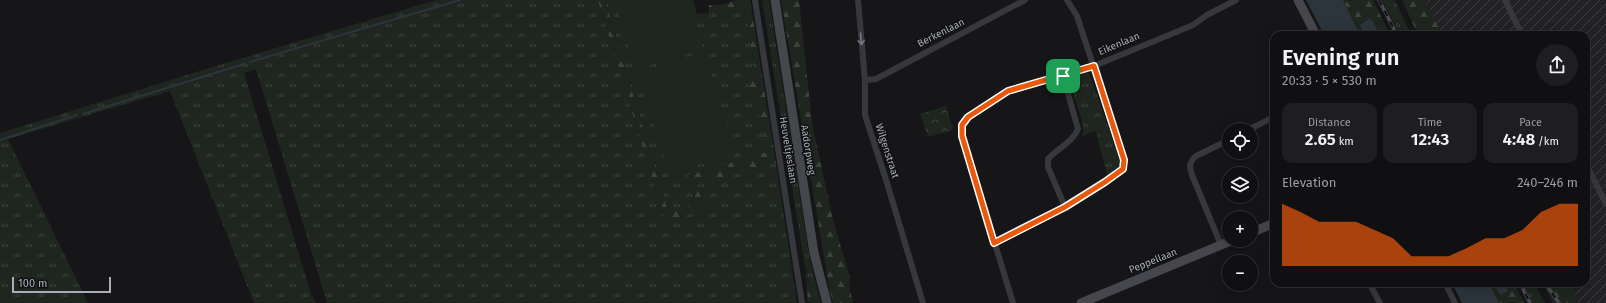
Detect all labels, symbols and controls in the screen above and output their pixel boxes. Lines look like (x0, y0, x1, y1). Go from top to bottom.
street label: Berkenlaan (915, 16, 967, 50)
street label: Eikenlaan (1096, 30, 1142, 58)
one-way arrow (857, 32, 865, 45)
text: Evening run (1282, 44, 1399, 71)
button: share (1536, 44, 1578, 86)
pin (1046, 59, 1080, 93)
icon: arrive (1052, 65, 1074, 87)
text: 20:33 · 5 × 530 m (1282, 73, 1377, 88)
street label: Heuveltjeslaan (777, 116, 799, 184)
text: Distance (1308, 116, 1351, 129)
text: Time (1418, 116, 1442, 129)
text: Pace (1519, 116, 1542, 129)
street label: Wilgenstraat (873, 122, 902, 180)
map controls (1222, 123, 1258, 291)
button: locate (1222, 123, 1258, 159)
street label: Aadorpweg (798, 124, 818, 177)
text: 2.65 (1305, 129, 1336, 150)
text: 12:43 (1411, 129, 1449, 150)
text: 4:48 (1502, 129, 1535, 150)
text: km (1336, 135, 1354, 148)
text: /km (1535, 135, 1559, 148)
button: layers (1222, 167, 1258, 203)
text: Elevation (1282, 175, 1336, 190)
text: 240–246 m (1517, 175, 1578, 190)
button: + (1222, 211, 1258, 247)
street label: Peppellaan (1127, 246, 1179, 276)
button: − (1222, 255, 1258, 291)
scale bar (12, 275, 111, 294)
text: 100 m (18, 277, 47, 290)

